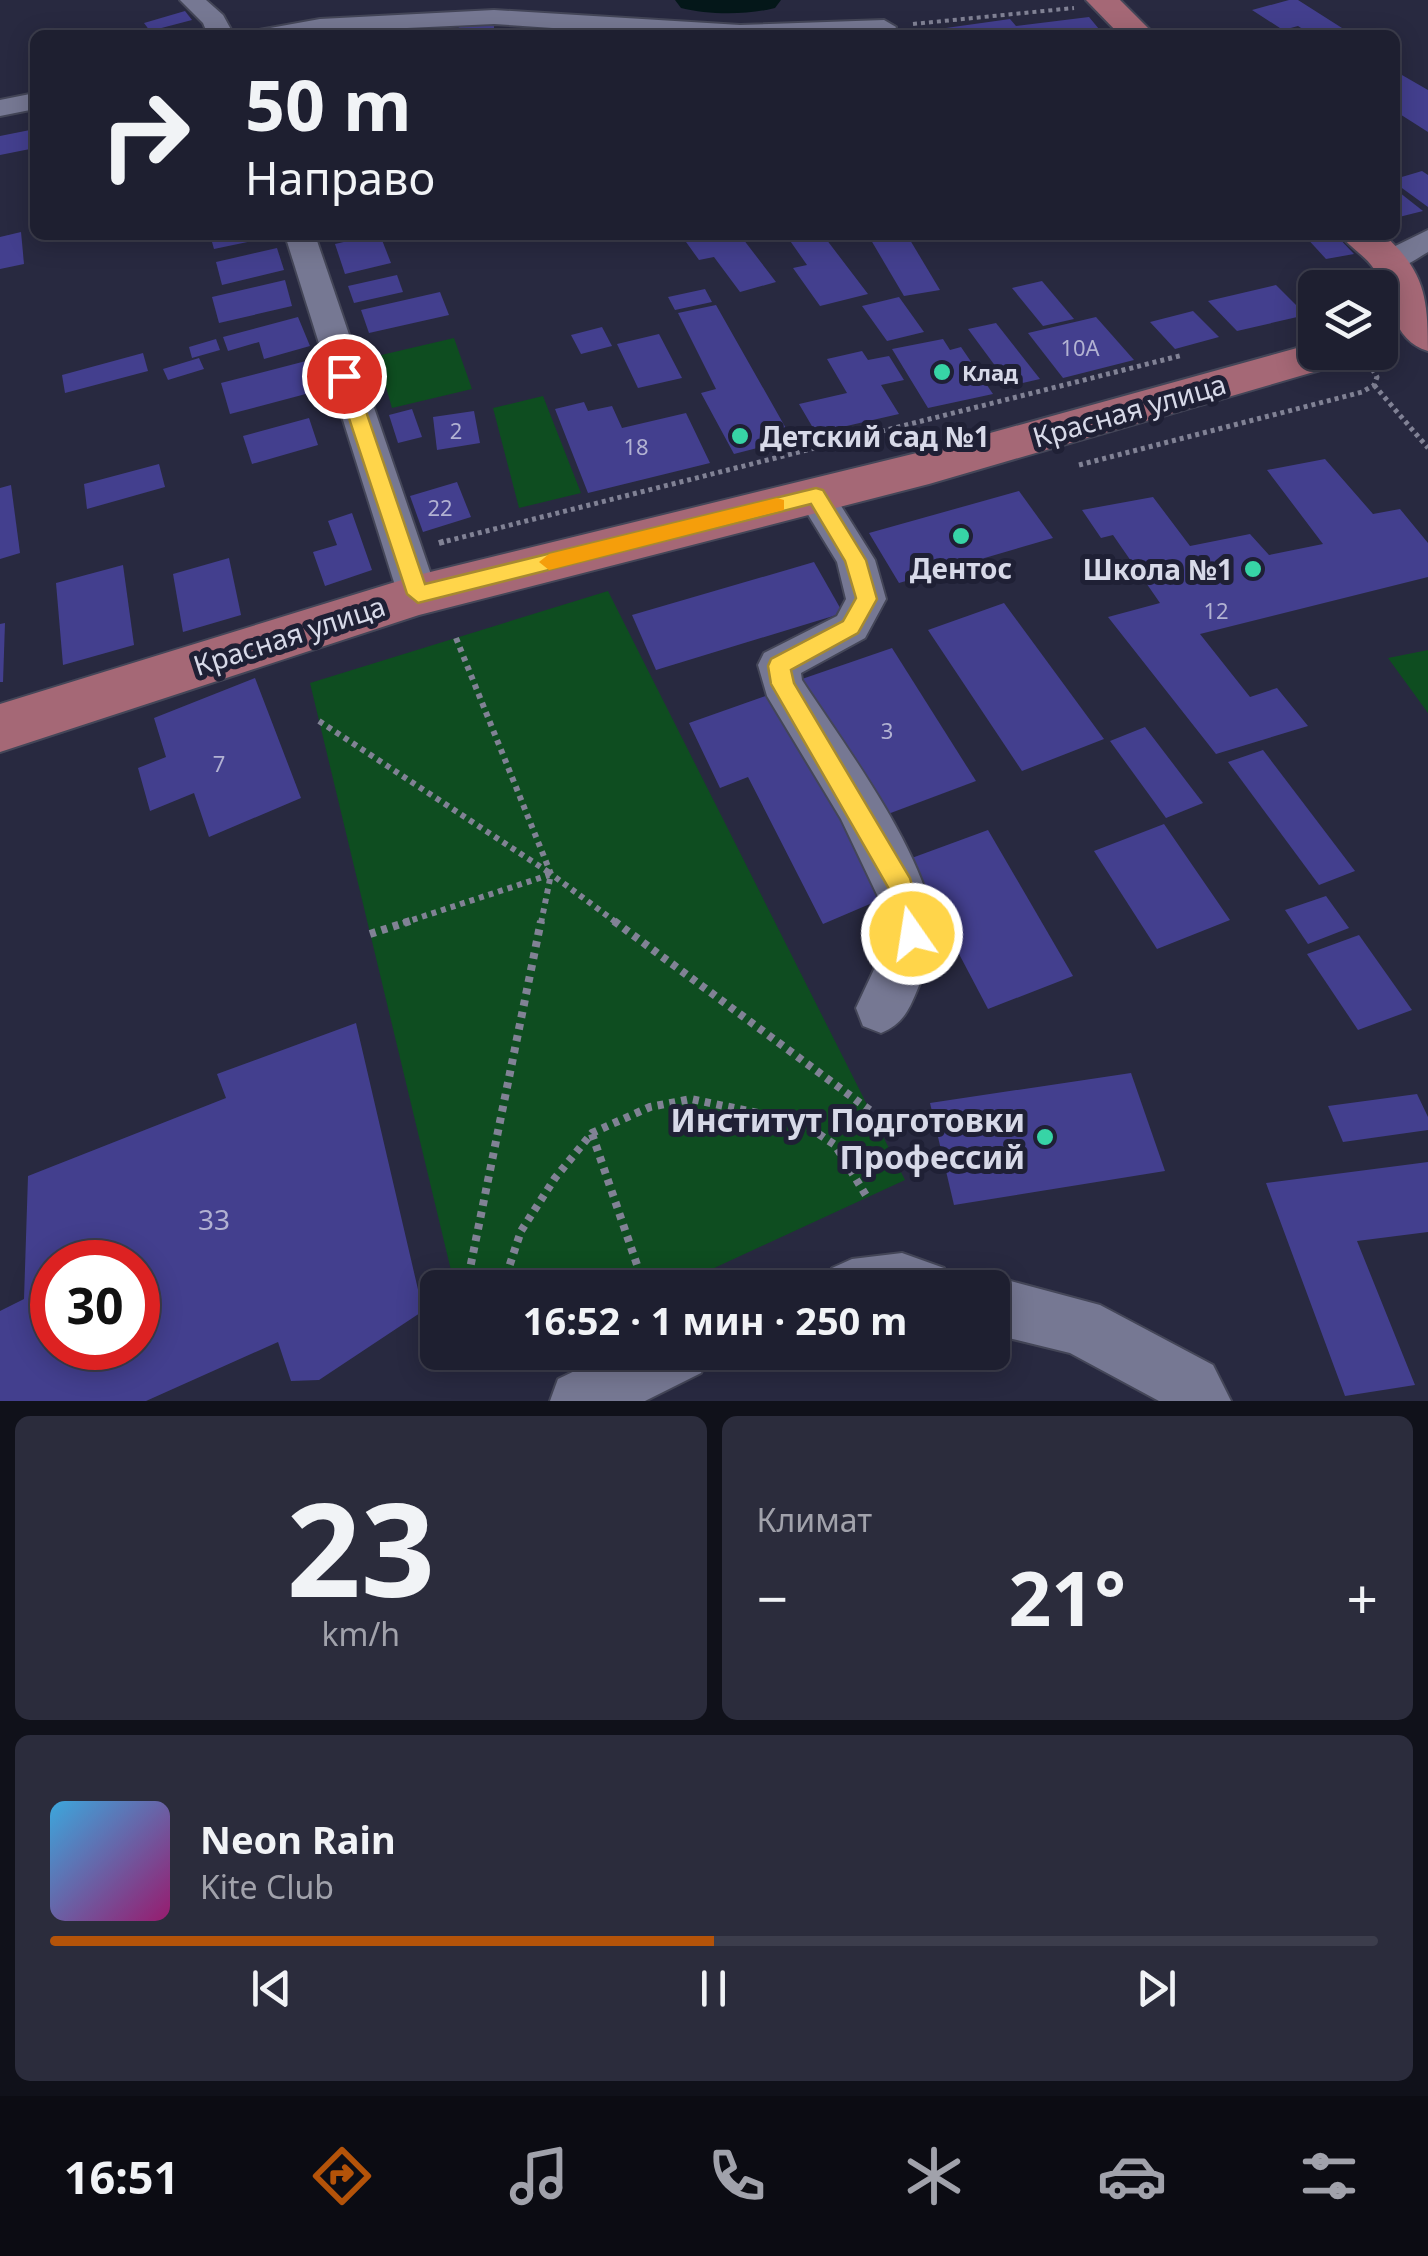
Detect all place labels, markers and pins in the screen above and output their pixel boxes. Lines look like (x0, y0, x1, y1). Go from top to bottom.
pin (302, 334, 387, 419)
place label: Клад (962, 357, 1018, 387)
marker: Клад (931, 361, 953, 383)
place label: Детский сад №1 (760, 417, 990, 455)
marker: Детский сад №1 (729, 425, 751, 447)
marker: Дентос (950, 525, 972, 547)
place label: Дентос (910, 549, 1012, 587)
place label: Школа №1 (1083, 550, 1233, 588)
marker: Школа №1 (1242, 558, 1264, 580)
place label: Институт Подготовки Профессий (670, 1098, 1025, 1178)
marker: Институт Подготовки Профессий (1034, 1126, 1056, 1148)

